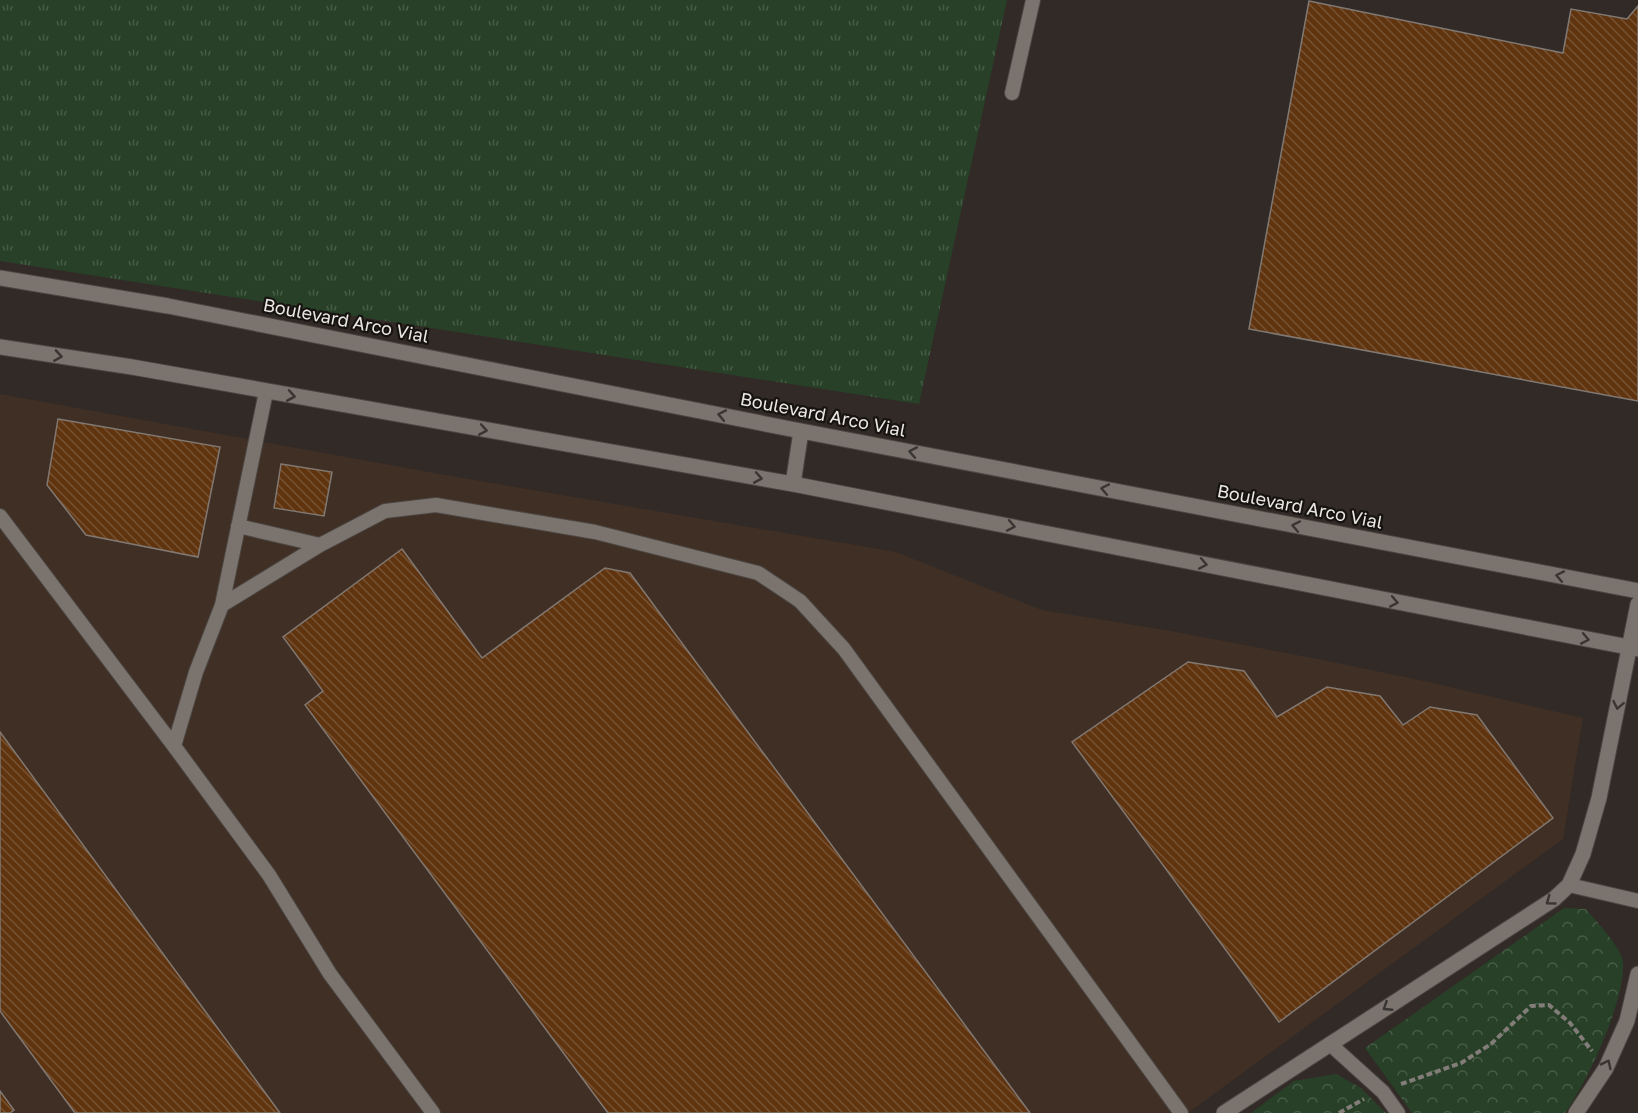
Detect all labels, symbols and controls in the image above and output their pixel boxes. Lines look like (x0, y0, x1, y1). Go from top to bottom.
street label: Boulevard Arco Vial (261, 293, 431, 347)
one-way arrow (53, 350, 62, 362)
street label: Boulevard Arco Vial (738, 387, 908, 441)
one-way arrow (287, 390, 296, 402)
one-way arrow (717, 409, 727, 422)
one-way arrow (478, 423, 488, 436)
one-way arrow (908, 446, 918, 459)
one-way arrow (753, 471, 763, 484)
street label: Boulevard Arco Vial (1215, 479, 1385, 533)
one-way arrow (1100, 483, 1110, 496)
one-way arrow (1006, 519, 1016, 532)
one-way arrow (1291, 520, 1301, 533)
one-way arrow (1197, 557, 1207, 570)
one-way arrow (1555, 570, 1565, 583)
one-way arrow (1389, 595, 1399, 608)
one-way arrow (1580, 632, 1590, 645)
one-way arrow (1612, 700, 1625, 710)
one-way arrow (1546, 894, 1557, 905)
one-way arrow (1383, 1000, 1394, 1011)
one-way arrow (1600, 1060, 1611, 1070)

